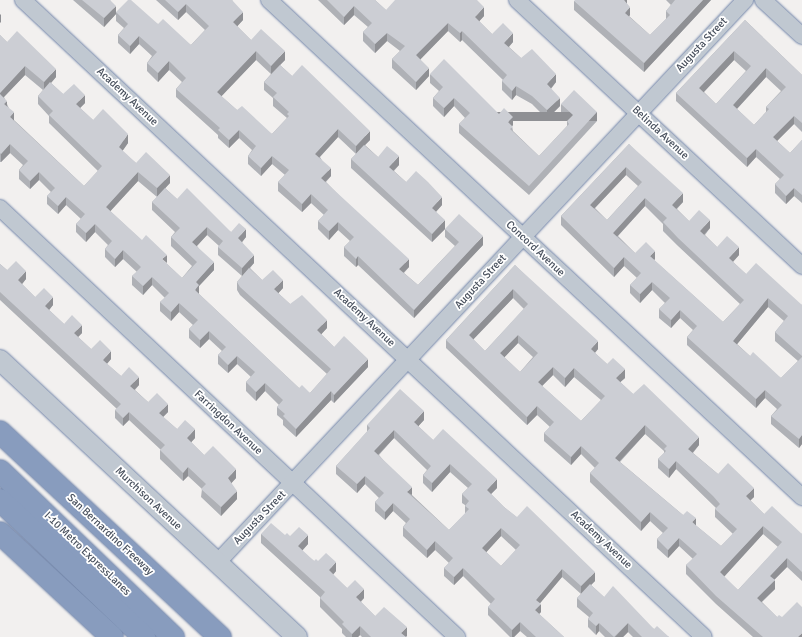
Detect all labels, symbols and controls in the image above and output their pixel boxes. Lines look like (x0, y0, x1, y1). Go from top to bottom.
street label: Augusta Street (673, 15, 731, 75)
street label: Academy Avenue (94, 65, 160, 129)
street label: Belinda Avenue (629, 103, 691, 163)
street label: Concord Avenue (503, 218, 567, 280)
street label: Augusta Street (452, 252, 510, 312)
street label: Academy Avenue (331, 286, 397, 350)
street label: Farringdon Avenue (191, 388, 265, 458)
street label: Murchison Avenue (112, 465, 184, 533)
street label: Augusta Street (231, 488, 289, 548)
street label: San Bernardino Freeway (64, 492, 156, 578)
street label: Academy Avenue (568, 508, 634, 572)
street label: I-10 Metro ExpressLanes (41, 509, 133, 599)

